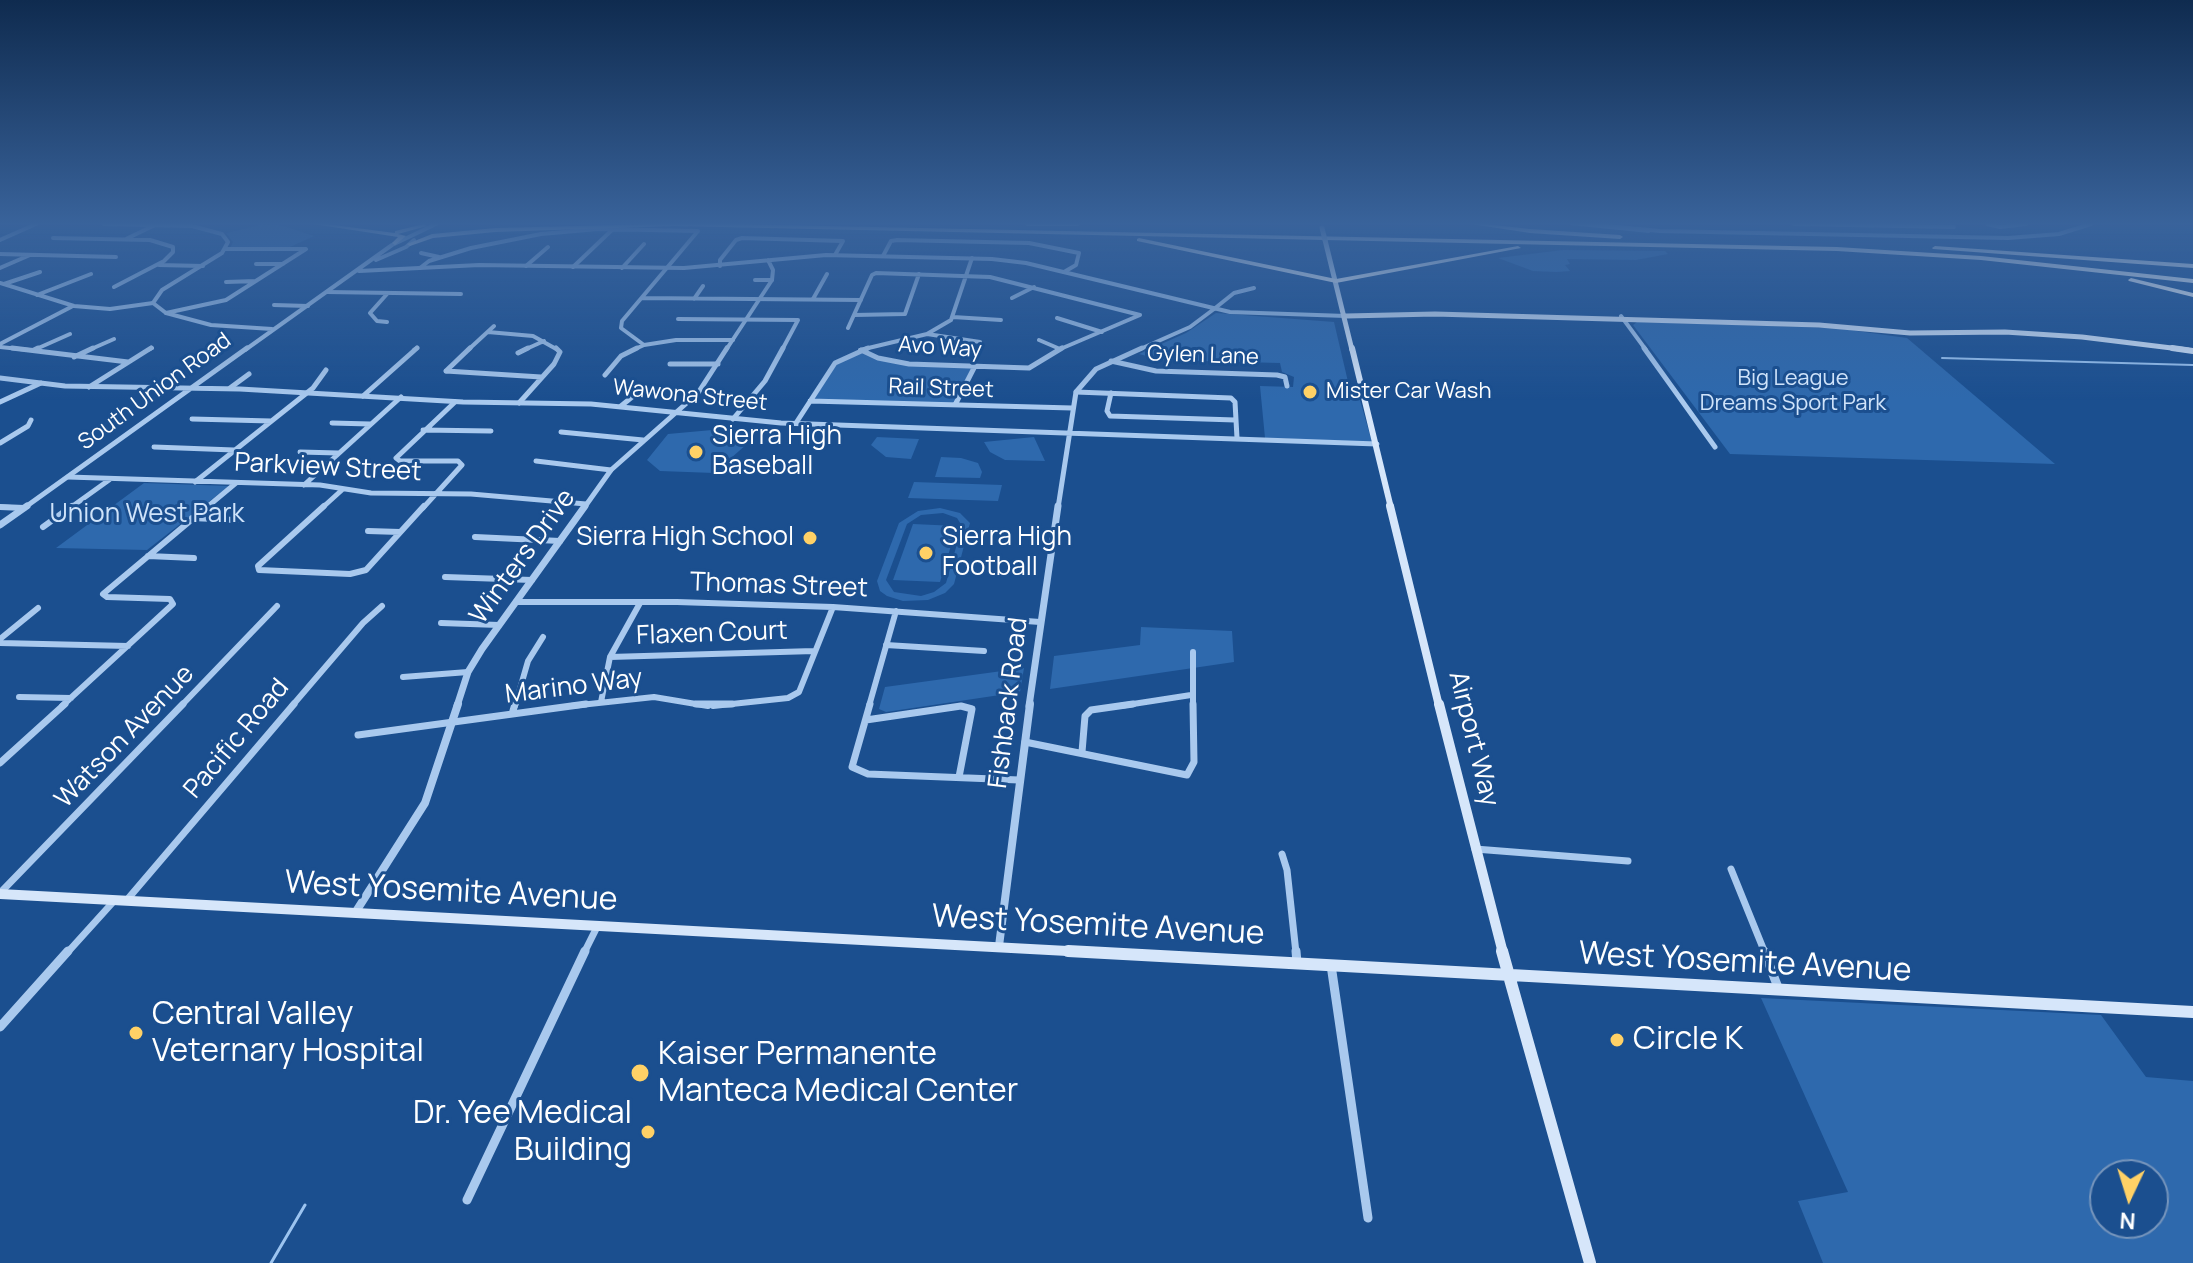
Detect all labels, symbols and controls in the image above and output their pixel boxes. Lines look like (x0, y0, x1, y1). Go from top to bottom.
street label: South Union Road (74, 328, 236, 456)
street label: Avo Way (897, 332, 983, 364)
street label: Gylen Lane (1147, 341, 1259, 371)
park label: Big League Dreams Sport Park (1700, 366, 1886, 418)
street label: Rail Street (888, 374, 994, 404)
street label: Wawona Street (611, 375, 769, 417)
place label: Mister Car Wash (1326, 379, 1491, 405)
marker: Mister Car Wash (1301, 383, 1319, 401)
place label: Sierra High Baseball (712, 421, 842, 482)
marker: Sierra High Baseball (687, 443, 705, 461)
street label: Parkview Street (234, 448, 422, 488)
street label: Winters Drive (464, 484, 582, 630)
park label: Union West Park (50, 499, 244, 531)
place label: Sierra High School (576, 522, 794, 554)
place label: Sierra High Football (942, 522, 1072, 584)
marker: Sierra High School (801, 529, 819, 547)
marker: Sierra High Football (917, 544, 935, 562)
street label: Thomas Street (689, 567, 869, 605)
street label: Flaxen Court (636, 616, 788, 652)
street label: Fishback Road (983, 616, 1035, 790)
street label: Watson Avenue (49, 659, 201, 815)
street label: Marino Way (504, 663, 644, 711)
street label: Airport Way (1441, 668, 1505, 810)
street label: Pacific Road (178, 673, 296, 805)
street label: West Yosemite Avenue (284, 864, 618, 920)
street label: West Yosemite Avenue (931, 898, 1265, 954)
street label: West Yosemite Avenue (1578, 935, 1912, 991)
place label: Central Valley Veternary Hospital (152, 996, 424, 1071)
place label: Circle K (1633, 1021, 1743, 1059)
marker: Central Valley Veternary Hospital (127, 1024, 145, 1042)
marker: Circle K (1608, 1031, 1626, 1049)
place label: Kaiser Permanente Manteca Medical Center (658, 1036, 1018, 1111)
marker: Kaiser Permanente Manteca Medical Center (629, 1062, 651, 1084)
place label: Dr. Yee Medical Building (413, 1095, 632, 1170)
marker: Dr. Yee Medical Building (639, 1123, 657, 1141)
north arrow (2089, 1159, 2169, 1239)
text: N (2119, 1205, 2136, 1236)

